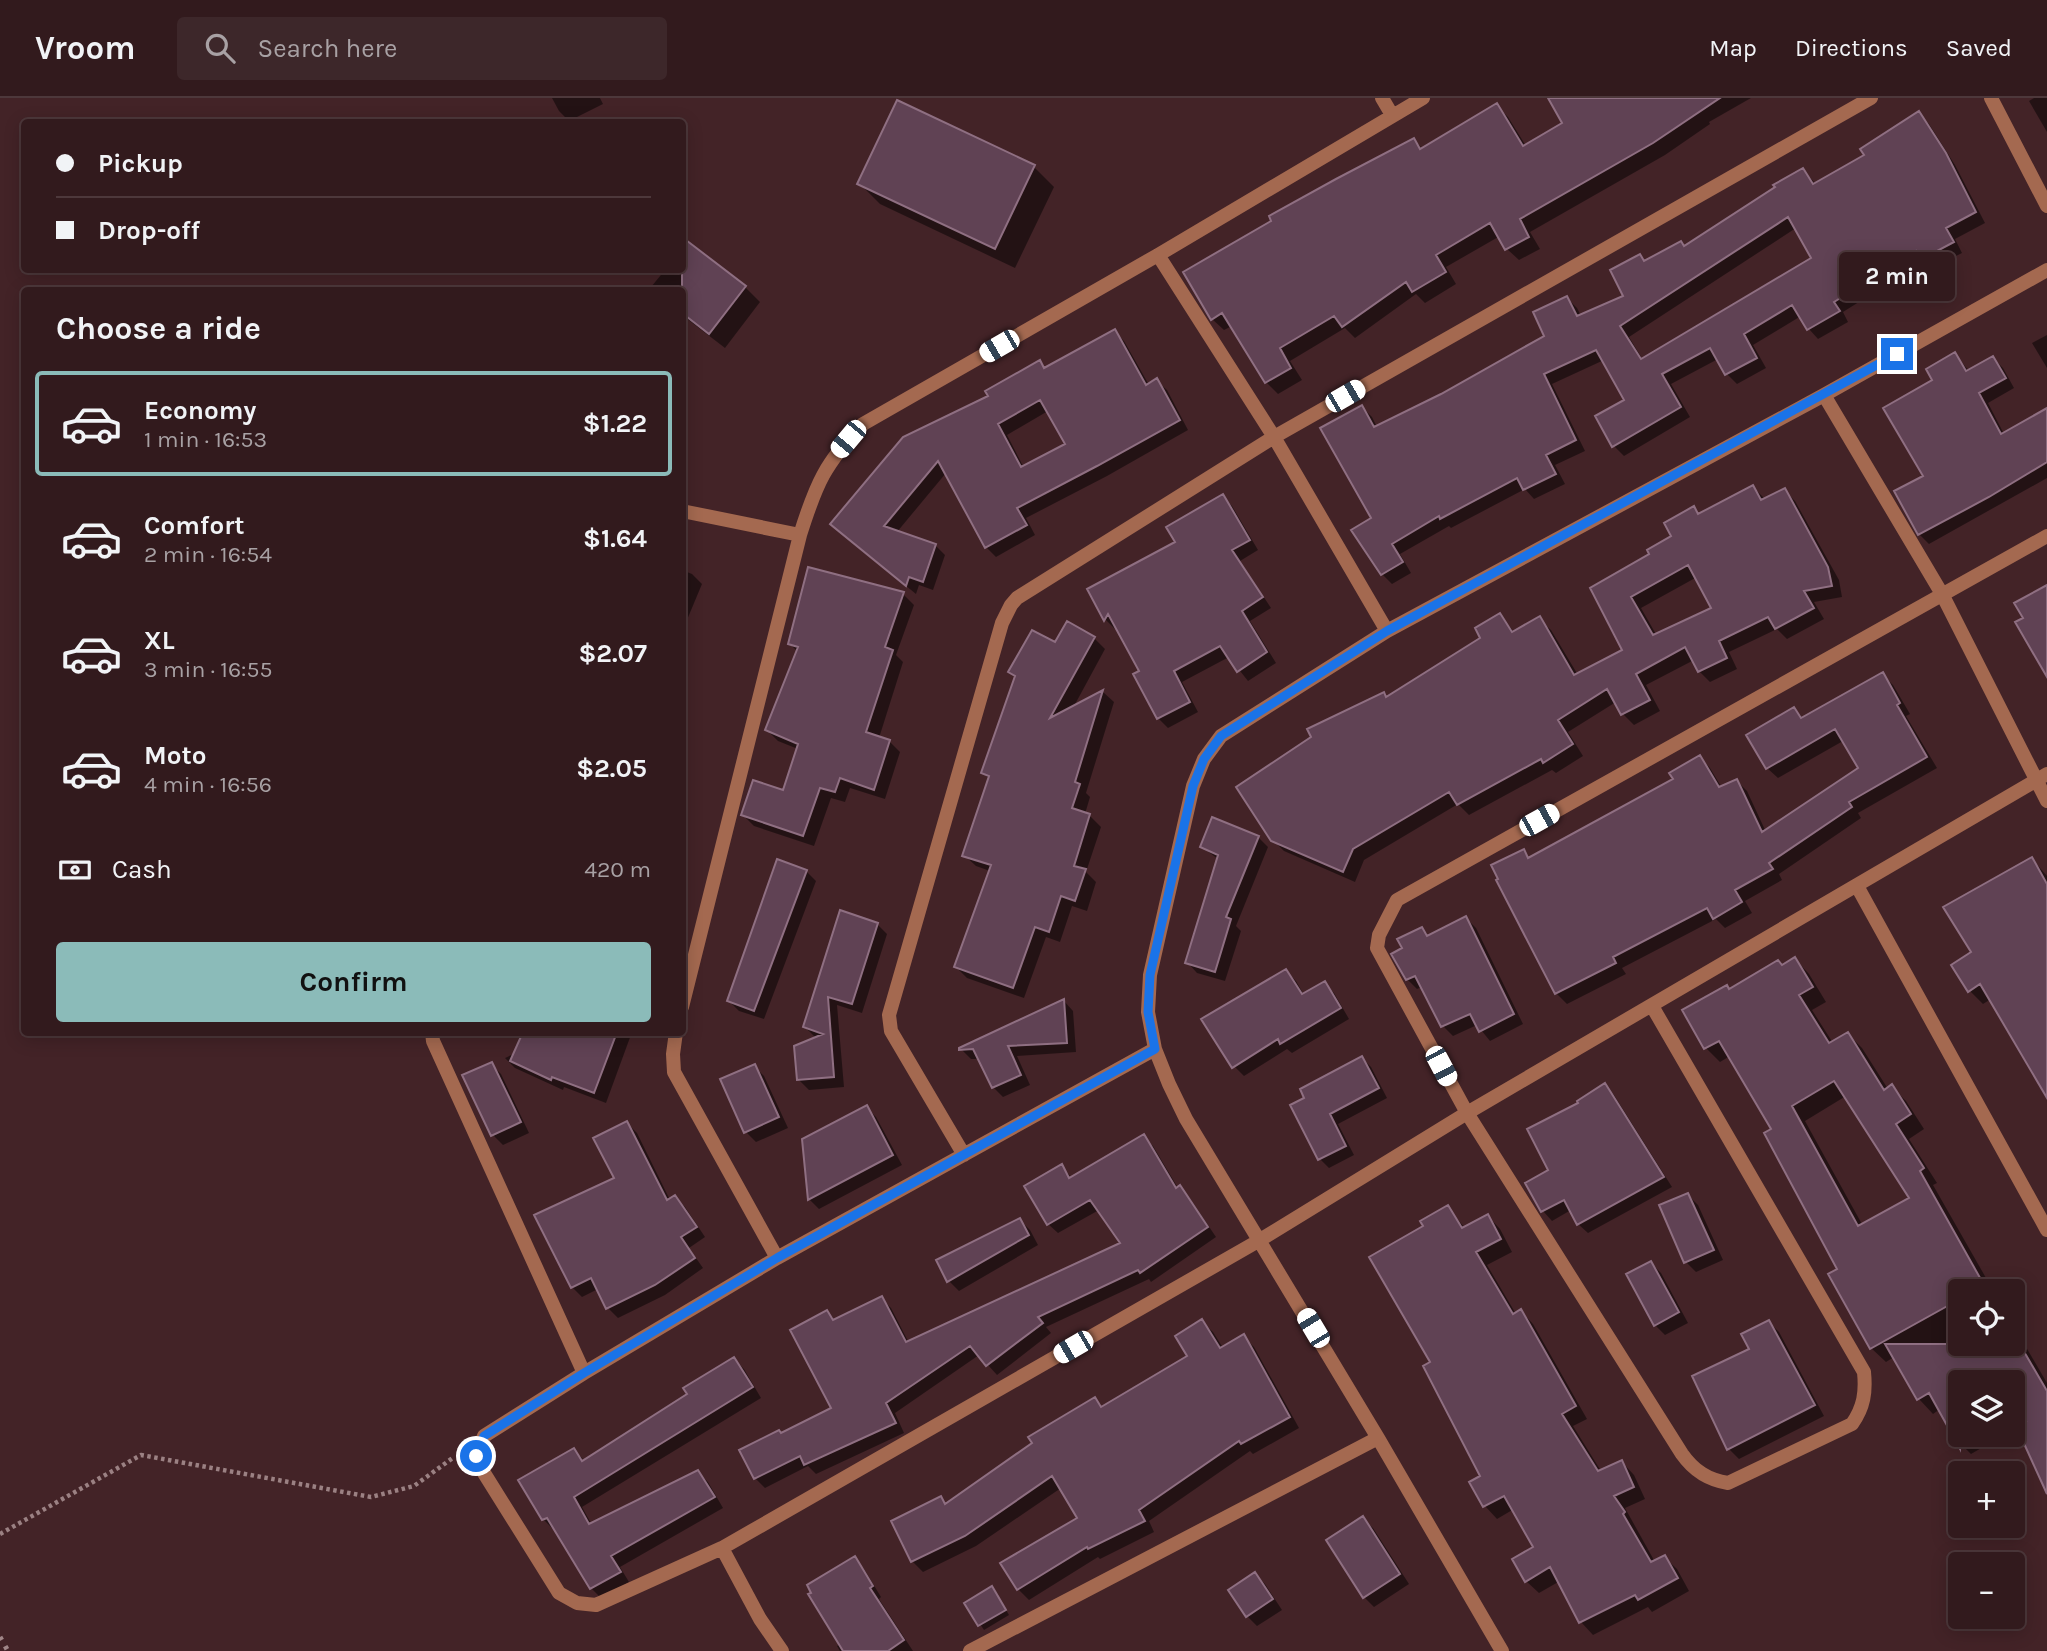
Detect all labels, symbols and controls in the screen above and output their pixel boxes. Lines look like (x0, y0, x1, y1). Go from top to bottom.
search box (177, 17, 667, 80)
text: Vroom (35, 29, 135, 67)
icon: search (201, 29, 239, 67)
text: Search here (257, 33, 397, 64)
text: Map (1709, 34, 1757, 62)
text: Directions (1795, 34, 1908, 62)
text: Saved (1946, 34, 2012, 62)
text: Pickup (98, 148, 183, 179)
text: Drop-off (98, 215, 200, 246)
callout: 2 min (1839, 252, 1955, 302)
text: 2 min (1865, 263, 1929, 290)
text: Choose a ride (56, 310, 261, 347)
car (976, 326, 1023, 366)
route end (1881, 338, 1913, 370)
car (1322, 376, 1369, 416)
icon: car (60, 392, 123, 455)
text: Economy (144, 395, 256, 426)
text: $1.22 (583, 408, 647, 439)
car (827, 416, 870, 462)
text: 1 min · 16:53 (144, 426, 267, 453)
icon: car (60, 507, 123, 570)
text: Comfort (144, 510, 245, 541)
text: $1.64 (583, 523, 647, 554)
text: 2 min · 16:54 (144, 541, 272, 568)
icon: car (60, 622, 123, 685)
text: XL (144, 625, 175, 656)
text: $2.07 (578, 638, 647, 669)
text: 3 min · 16:55 (144, 656, 272, 683)
icon: car (60, 737, 123, 800)
text: Moto (144, 740, 206, 771)
text: $2.05 (576, 753, 647, 784)
text: 4 min · 16:56 (144, 771, 272, 798)
car (1516, 801, 1563, 839)
icon: cash (56, 851, 94, 889)
text: Cash (112, 854, 172, 885)
text: 420 m (584, 856, 651, 883)
button: Confirm (56, 942, 651, 1022)
car (1422, 1043, 1461, 1089)
map controls (1948, 1279, 2025, 1629)
button: locate (1948, 1279, 2025, 1356)
car (1294, 1305, 1333, 1351)
car (1050, 1327, 1097, 1367)
button: layers (1948, 1370, 2025, 1447)
route start (460, 1440, 492, 1472)
button: + (1948, 1461, 2025, 1538)
button: − (1948, 1552, 2025, 1629)

